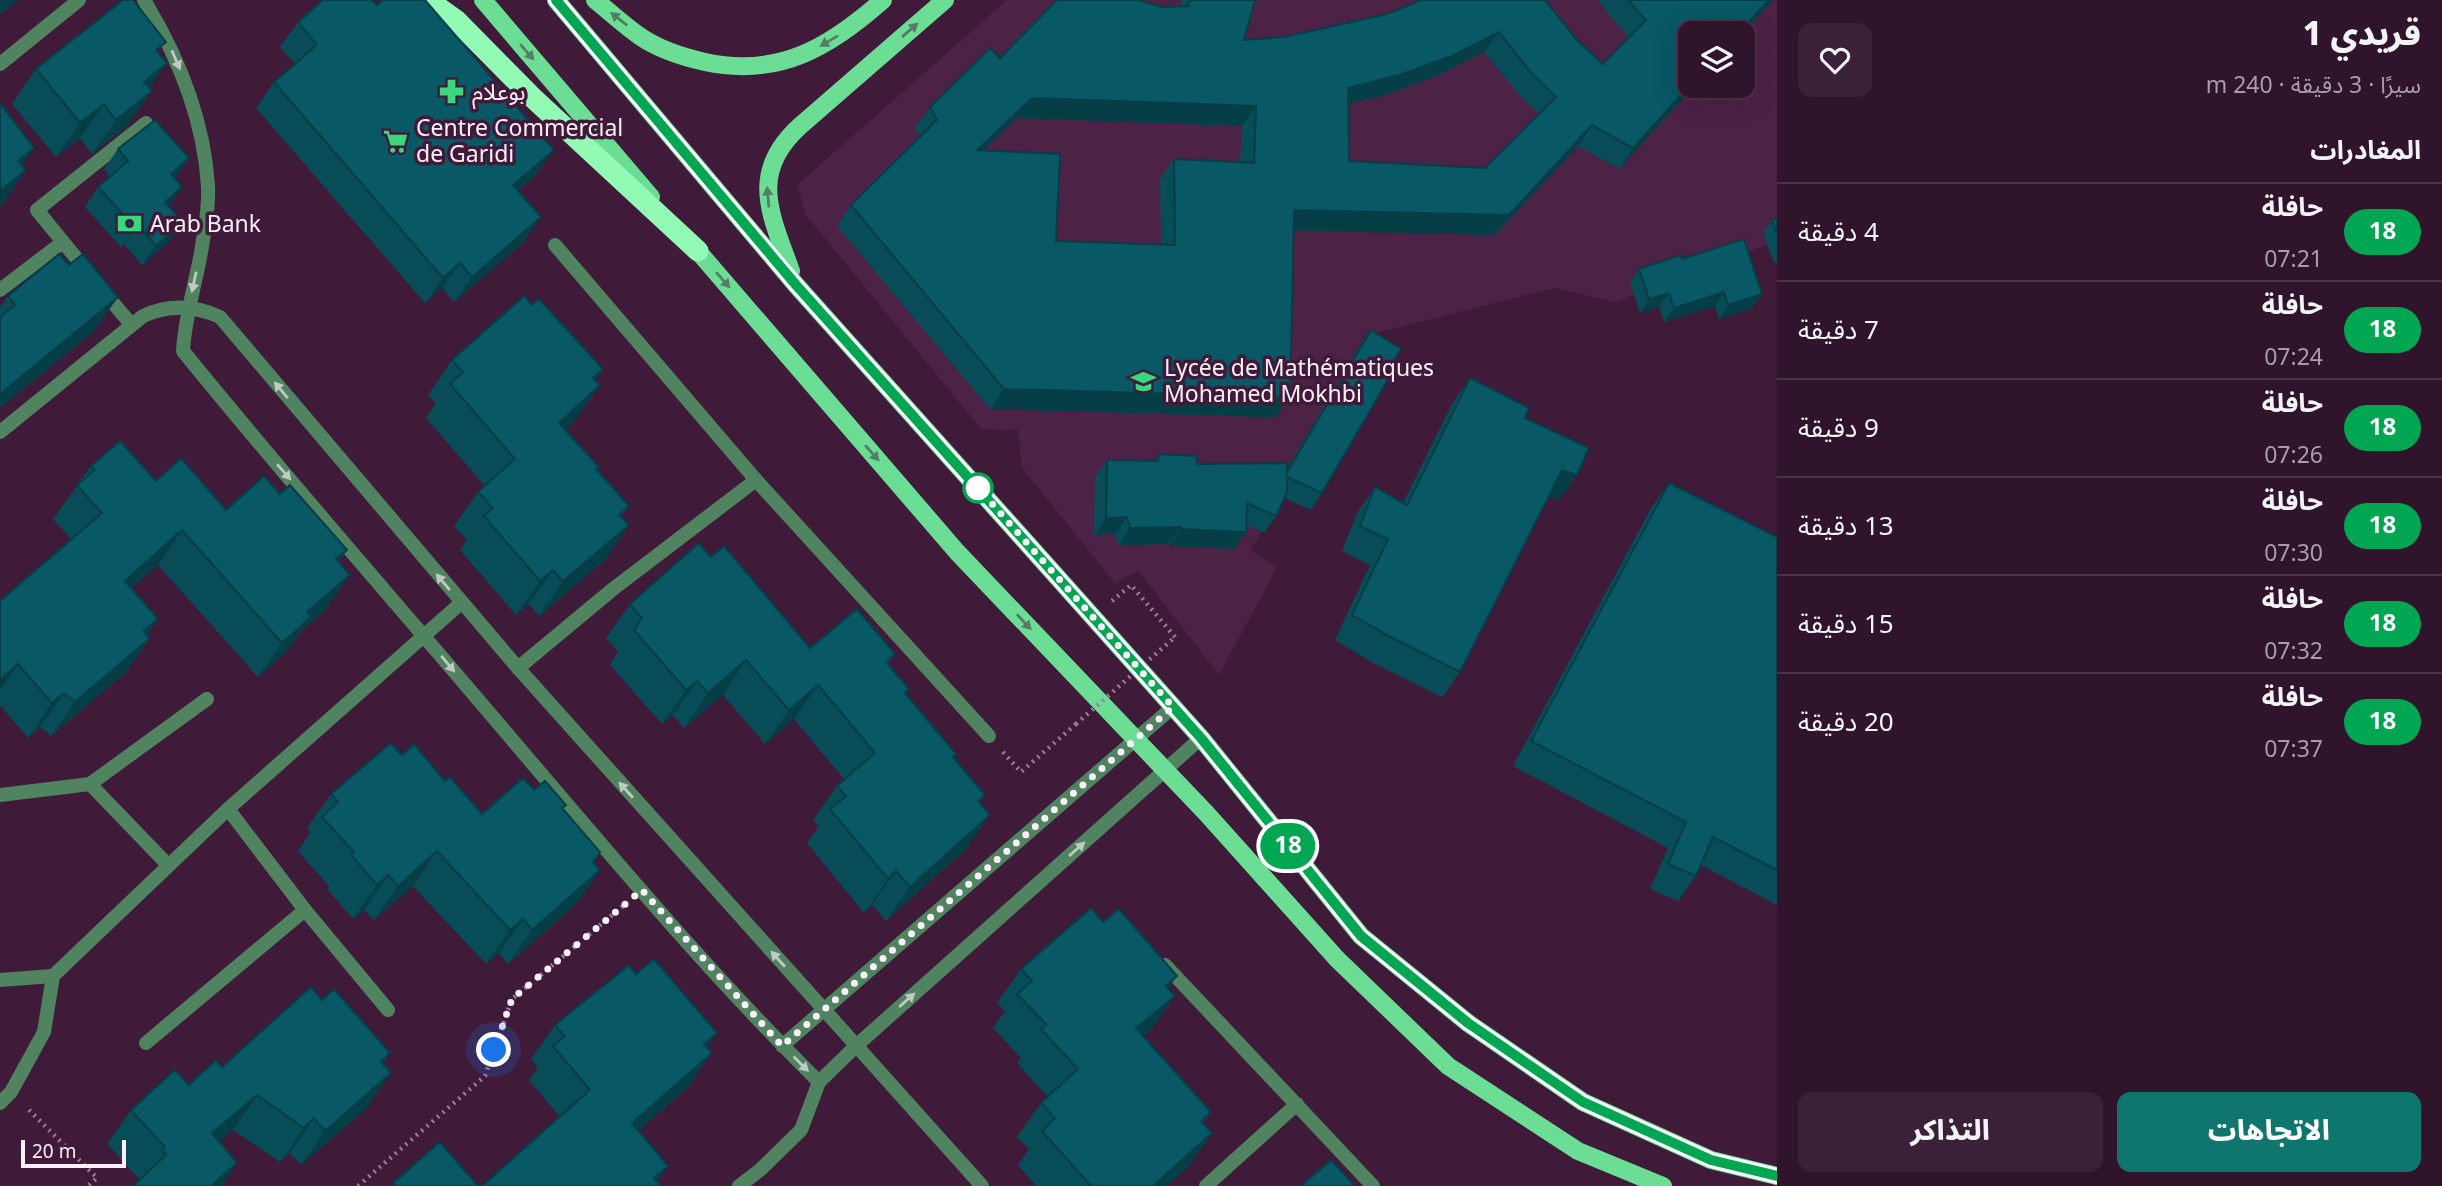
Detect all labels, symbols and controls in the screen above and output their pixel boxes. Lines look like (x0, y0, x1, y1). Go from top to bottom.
text: قريدي 1 (2303, 0, 2421, 69)
one-way arrow (610, 11, 628, 26)
map controls (1678, 21, 1755, 98)
button: layers (1678, 21, 1755, 98)
one-way arrow (901, 22, 919, 38)
button: heart (1798, 23, 1872, 97)
one-way arrow (820, 35, 839, 48)
one-way arrow (519, 43, 535, 61)
one-way arrow (170, 50, 182, 70)
text: سيرًا · 3 دقيقة · 240 m (2206, 61, 2421, 110)
place label: بوعلام (472, 68, 526, 117)
pharmacy icon: بوعلام (438, 78, 466, 106)
place label: Centre Commercial de Garidi (416, 104, 623, 179)
text: المغادرات (2310, 123, 2421, 178)
supermarket icon: Centre Commercial de Garidi (382, 127, 410, 155)
text: حافلة (2262, 180, 2323, 235)
one-way arrow (762, 185, 773, 207)
place label: Arab Bank (150, 200, 262, 249)
text: 4 دقيقة (1798, 205, 1879, 260)
text: 18 (2369, 206, 2396, 257)
bank icon: Arab Bank (116, 210, 144, 238)
text: 07:21 (2264, 235, 2323, 284)
one-way arrow (189, 271, 200, 293)
one-way arrow (715, 272, 730, 289)
text: حافلة (2262, 278, 2323, 333)
text: 7 دقيقة (1798, 303, 1879, 358)
text: 18 (2369, 304, 2396, 355)
text: 07:24 (2264, 333, 2323, 382)
place label: Lycée de Mathématiques Mohamed Mokhbi (1164, 344, 1434, 419)
school or university icon: Lycée de Mathématiques Mohamed Mokhbi (1130, 367, 1158, 395)
text: حافلة (2262, 376, 2323, 431)
one-way arrow (274, 381, 289, 398)
text: 9 دقيقة (1798, 401, 1879, 456)
text: 18 (2369, 402, 2396, 453)
text: 07:26 (2264, 431, 2323, 480)
one-way arrow (864, 444, 879, 461)
one-way arrow (276, 464, 291, 481)
unlabelled marker (963, 473, 993, 503)
text: حافلة (2262, 474, 2323, 529)
text: 13 دقيقة (1798, 499, 1894, 554)
text: 18 (2369, 500, 2396, 551)
text: 07:30 (2264, 529, 2323, 578)
text: حافلة (2262, 572, 2323, 627)
one-way arrow (436, 574, 451, 592)
text: 15 دقيقة (1798, 597, 1894, 652)
text: 18 (2369, 598, 2396, 649)
one-way arrow (1015, 613, 1031, 630)
text: 07:32 (2264, 627, 2323, 676)
one-way arrow (440, 655, 456, 673)
text: حافلة (2262, 670, 2323, 725)
text: 20 دقيقة (1798, 695, 1894, 750)
text: 18 (2369, 696, 2396, 747)
text: 07:37 (2264, 725, 2323, 774)
one-way arrow (619, 781, 634, 798)
text: 18 (1274, 820, 1302, 871)
line badge: 18 (1256, 823, 1320, 869)
one-way arrow (1068, 841, 1085, 857)
one-way arrow (770, 950, 786, 968)
one-way arrow (899, 993, 916, 1008)
your location (476, 1032, 511, 1067)
one-way arrow (792, 1055, 808, 1072)
button: التذاكر (1798, 1092, 2103, 1172)
button: الاتجاهات (2117, 1092, 2421, 1172)
text: 20 m (32, 1132, 76, 1172)
scale bar (21, 1137, 126, 1169)

